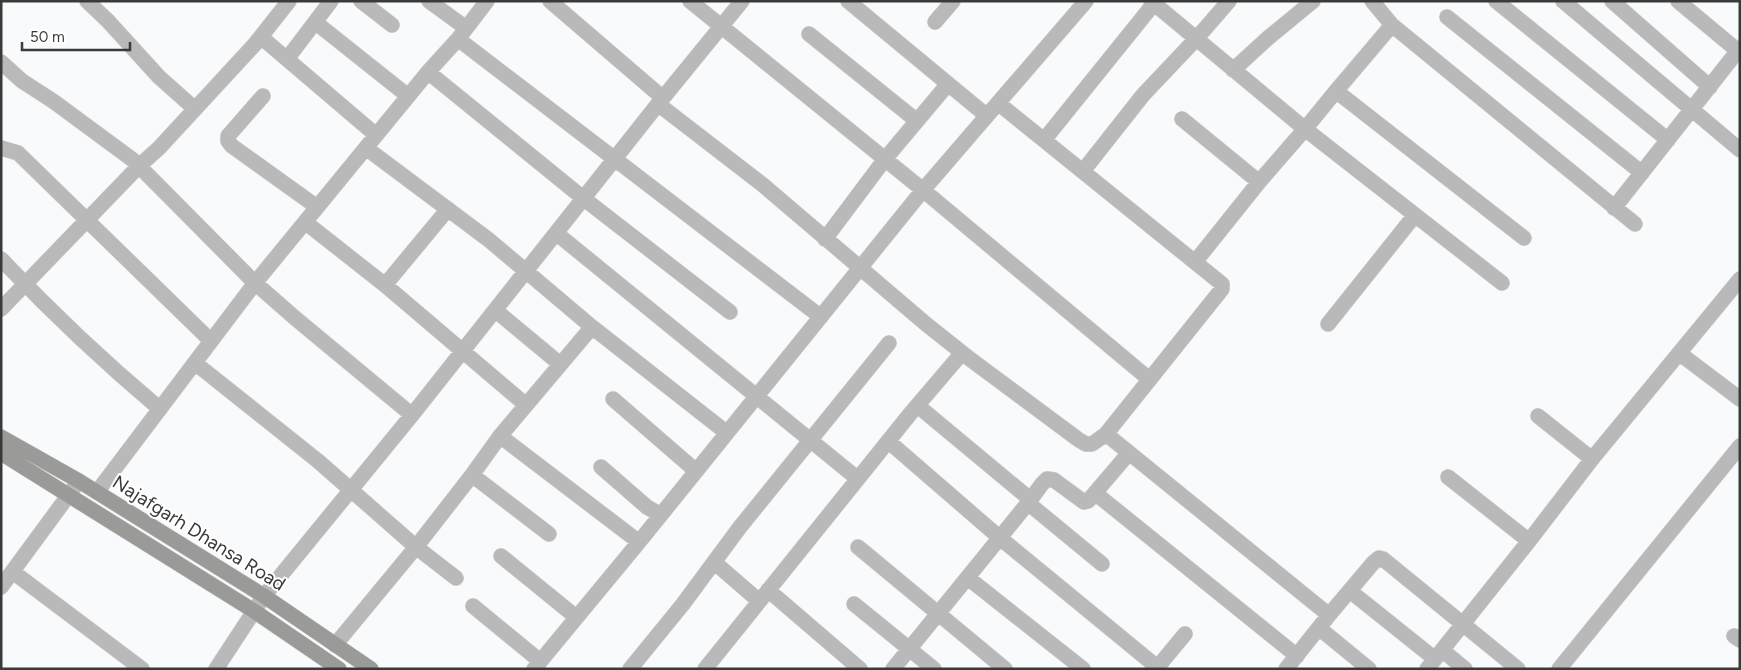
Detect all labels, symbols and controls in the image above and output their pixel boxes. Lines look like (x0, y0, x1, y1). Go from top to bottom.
scale bar (22, 20, 130, 52)
text: 50 m (30, 28, 65, 46)
street label: Najafgarh Dhansa Road (108, 470, 290, 596)

